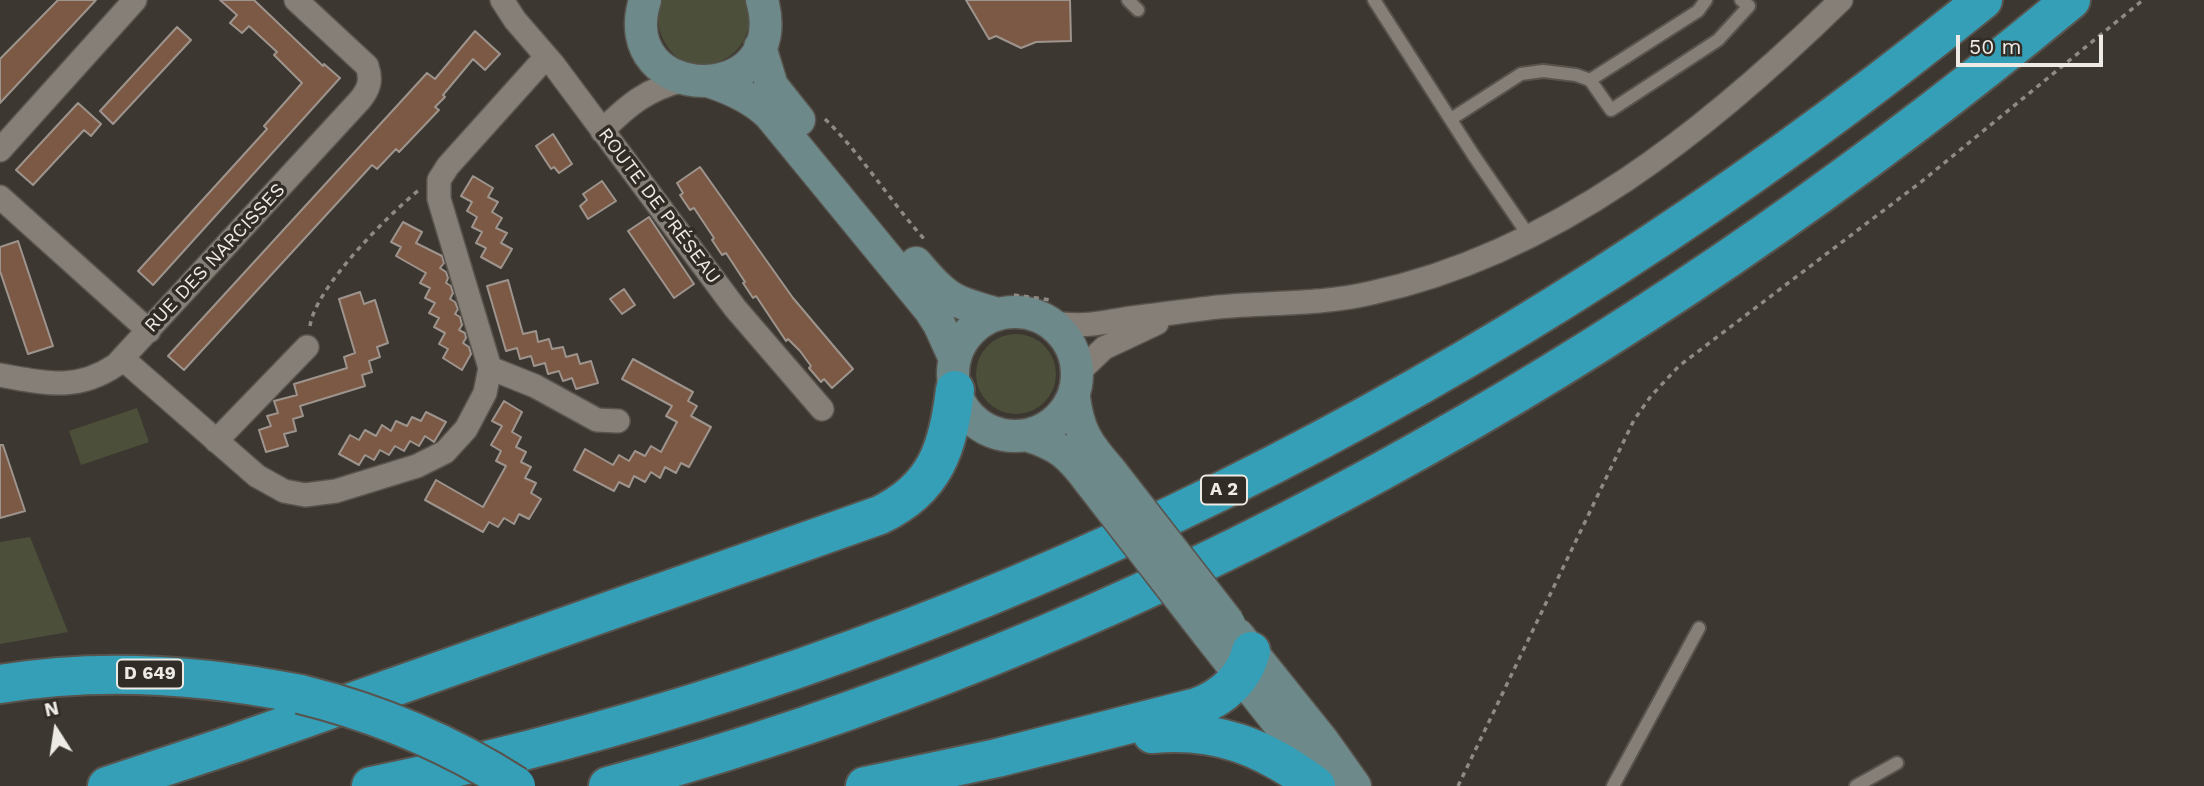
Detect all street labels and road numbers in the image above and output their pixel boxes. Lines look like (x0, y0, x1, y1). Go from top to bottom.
street label: ROUTE DE PRÉSEAU (593, 124, 725, 288)
street label: RUE DES NARCISSES (140, 179, 290, 337)
road number: A 2 (1201, 476, 1247, 504)
road number: D 649 (117, 660, 183, 688)

